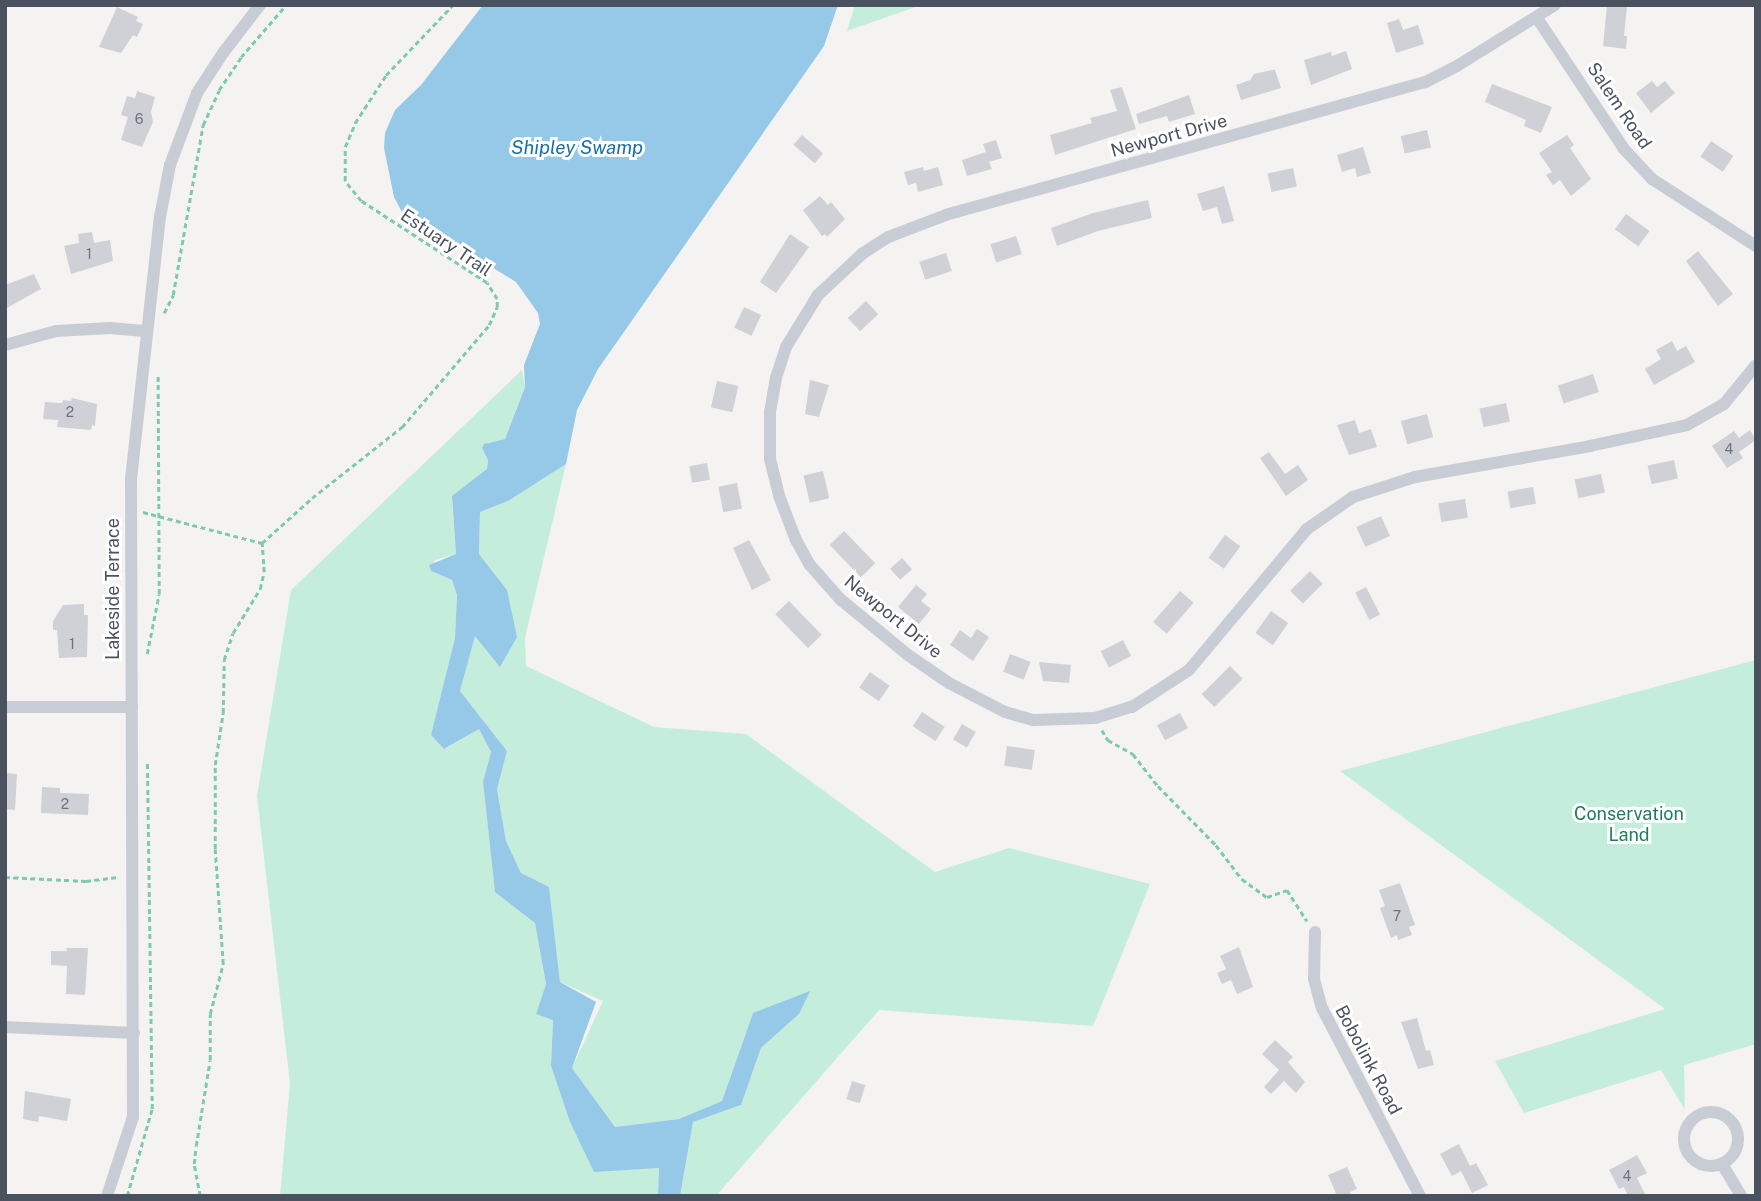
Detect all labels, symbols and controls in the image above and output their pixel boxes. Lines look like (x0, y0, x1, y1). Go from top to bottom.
street label: Salem Road (1582, 59, 1656, 153)
street label: Newport Drive (1108, 110, 1230, 162)
house number: 6 (135, 111, 143, 127)
water label: Shipley Swamp (511, 137, 643, 159)
street label: Estuary Trail (396, 205, 496, 281)
house number: 1 (86, 246, 92, 262)
house number: 2 (66, 404, 74, 420)
house number: 4 (1725, 441, 1733, 457)
street label: Lakeside Terrace (102, 518, 124, 660)
street label: Newport Drive (840, 571, 946, 663)
house number: 1 (69, 636, 75, 652)
house number: 2 (61, 796, 69, 812)
park label: Conservation Land (1574, 804, 1684, 846)
house number: 7 (1393, 908, 1401, 924)
street label: Bobolink Road (1330, 1002, 1406, 1118)
house number: 4 (1623, 1168, 1631, 1184)

